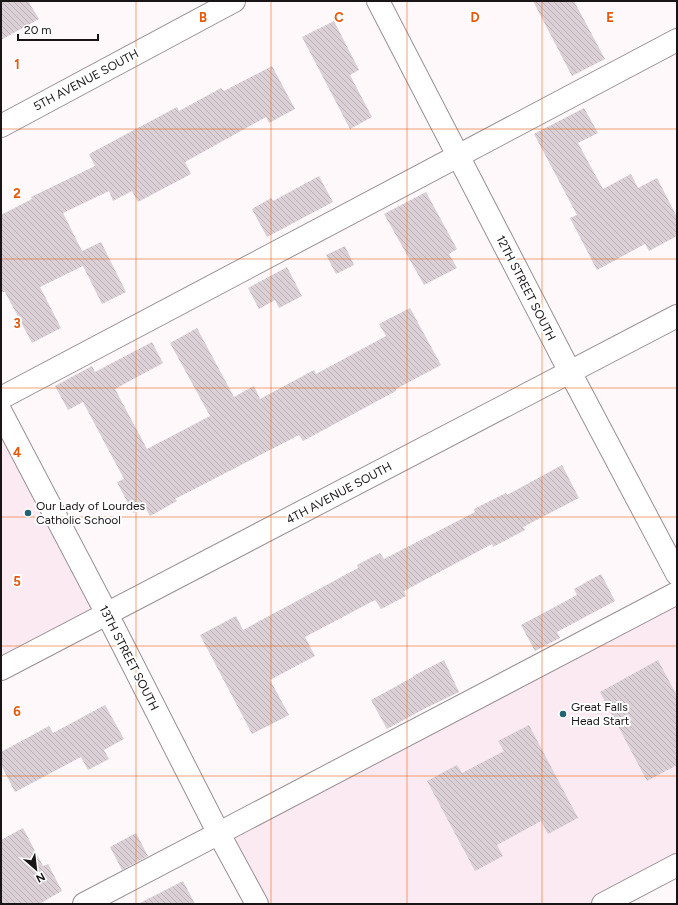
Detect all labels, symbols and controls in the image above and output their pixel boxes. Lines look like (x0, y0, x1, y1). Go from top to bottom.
text: B (199, 10, 207, 25)
text: C (334, 10, 344, 25)
text: D (470, 10, 480, 25)
text: E (606, 10, 614, 25)
scale bar (18, 16, 98, 42)
text: 20 m (24, 23, 52, 37)
street label: 5TH AVENUE SOUTH (31, 46, 141, 114)
text: 1 (14, 57, 20, 72)
text: 2 (13, 186, 21, 201)
street label: 12TH STREET SOUTH (493, 233, 559, 343)
text: 3 (13, 316, 21, 331)
text: 4 (13, 445, 21, 460)
street label: 4TH AVENUE SOUTH (284, 459, 394, 527)
place label: Our Lady of Lourdes Catholic School (36, 499, 146, 527)
marker: Our Lady of Lourdes Catholic School (23, 508, 33, 518)
text: 5 (13, 574, 21, 589)
street label: 13TH STREET SOUTH (96, 603, 162, 713)
place label: Great Falls Head Start (571, 700, 630, 728)
text: 6 (13, 704, 21, 719)
marker: Great Falls Head Start (558, 709, 568, 719)
north arrow (16, 849, 56, 889)
text: N (34, 870, 47, 885)

